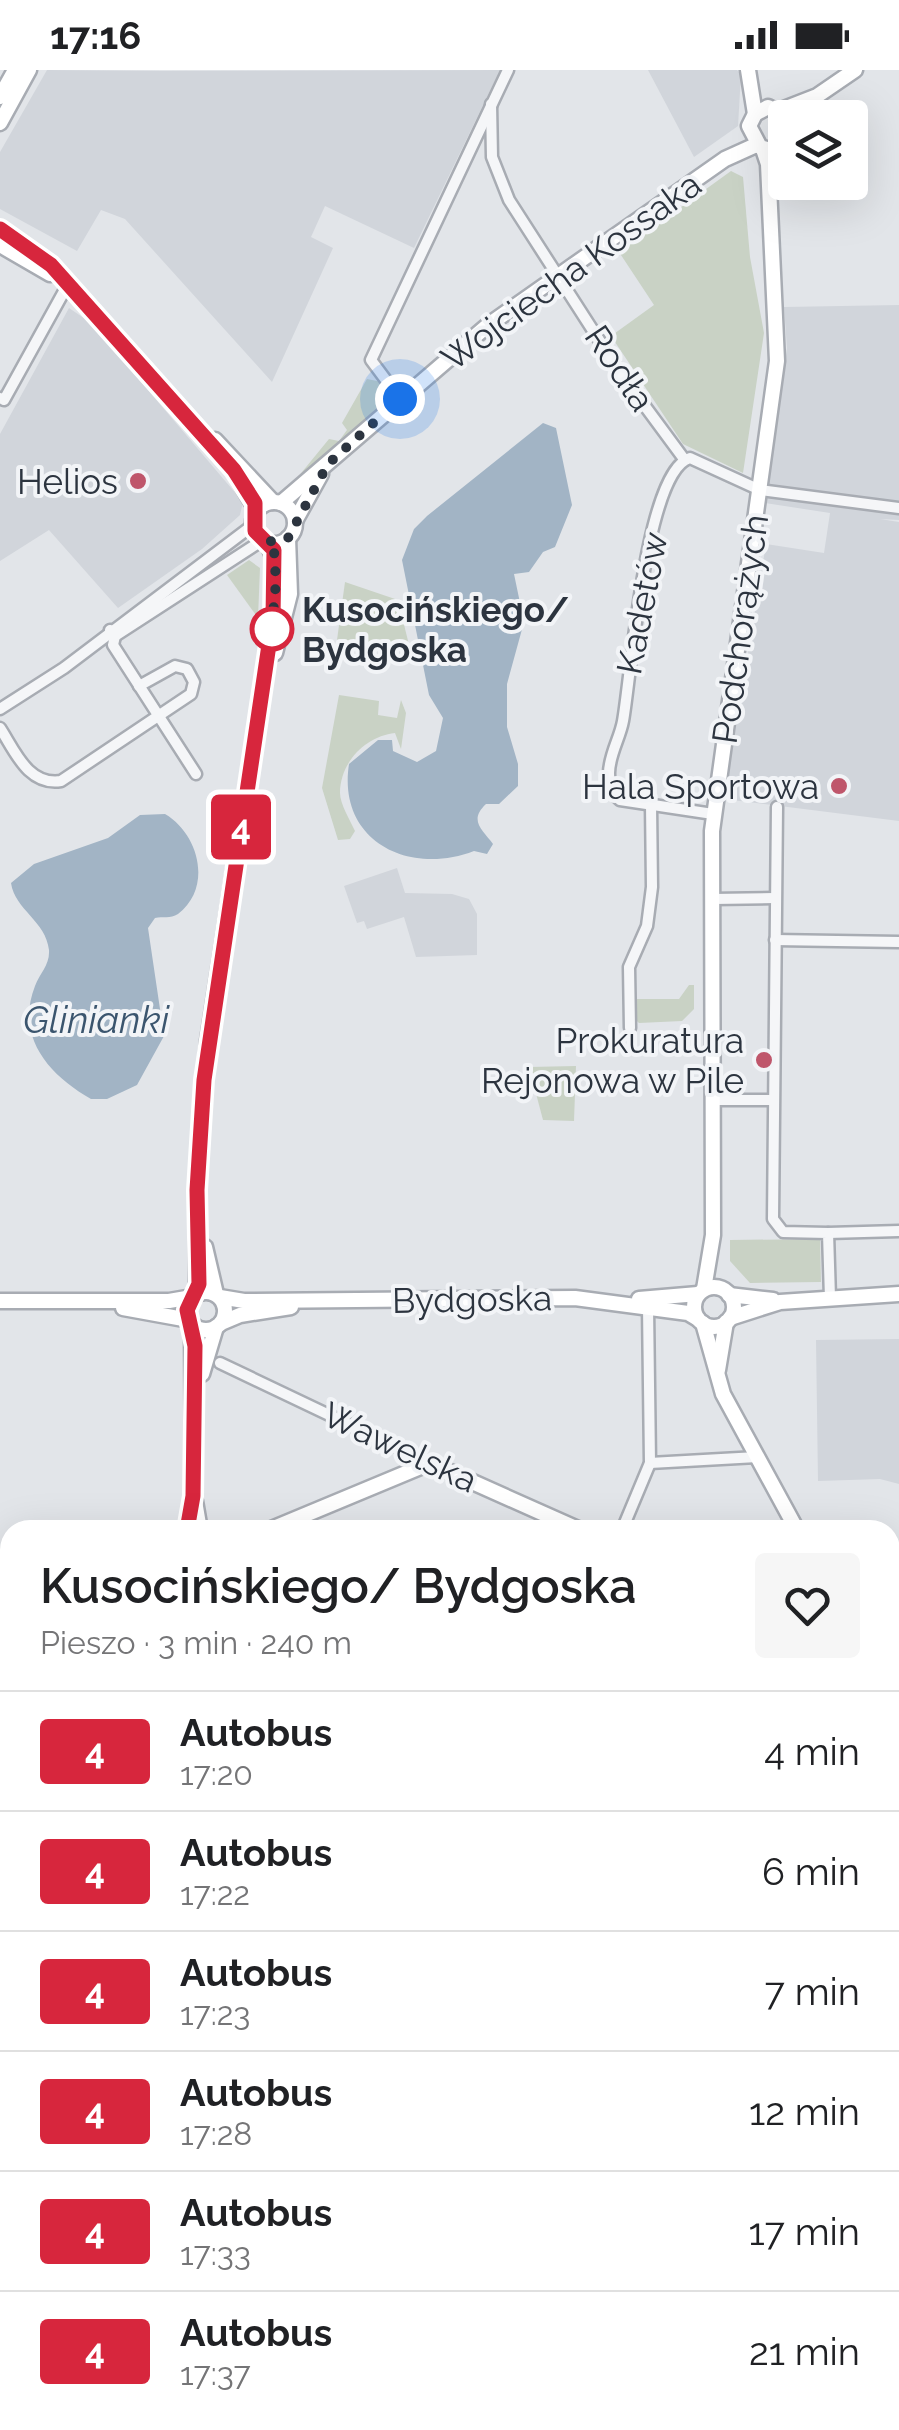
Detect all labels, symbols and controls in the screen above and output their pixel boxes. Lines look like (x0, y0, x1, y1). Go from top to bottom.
text: 17:16 (50, 13, 141, 58)
map controls (768, 100, 868, 200)
button: layers (768, 100, 868, 200)
street label: Wojciecha Kossaka (433, 163, 709, 379)
street label: Rodła (577, 318, 663, 418)
your location (375, 374, 425, 424)
place label: Helios (17, 461, 118, 502)
marker: Helios (127, 470, 149, 492)
street label: Podchorążych (704, 512, 776, 746)
street label: Kadetów (608, 529, 676, 677)
place label: Kusocińskiego/ Bydgoska (302, 589, 569, 670)
marker: Kusocińskiego/ Bydgoska (251, 608, 293, 650)
place label: Hala Sportowa (582, 766, 819, 807)
marker: Hala Sportowa (828, 775, 850, 797)
line badge: 4 (208, 794, 274, 860)
text: 4 (231, 807, 251, 848)
water label: Glinianki (23, 997, 170, 1042)
place label: Prokuratura Rejonowa w Pile (481, 1020, 744, 1101)
marker: Prokuratura Rejonowa w Pile (753, 1049, 775, 1071)
street label: Bydgoska (392, 1277, 552, 1321)
street label: Wawelska (316, 1393, 484, 1501)
button: heart (755, 1553, 860, 1658)
text: Kusocińskiego/ Bydgoska (40, 1558, 636, 1614)
text: Pieszo · 3 min · 240 m (40, 1624, 352, 1661)
text: Autobus (180, 1710, 332, 1755)
text: 4 min (764, 1729, 860, 1774)
text: 4 (85, 1731, 105, 1772)
text: 17:20 (180, 1755, 253, 1792)
text: Autobus (180, 1830, 332, 1875)
text: 6 min (762, 1849, 860, 1894)
text: 4 (85, 1851, 105, 1892)
text: 17:22 (180, 1875, 250, 1912)
text: Autobus (180, 1950, 332, 1995)
text: 7 min (765, 1969, 860, 2014)
text: 4 (85, 1971, 105, 2012)
text: 17:23 (180, 1995, 250, 2032)
text: Autobus (180, 2070, 332, 2115)
text: 12 min (749, 2089, 860, 2134)
text: 4 (85, 2091, 105, 2132)
text: 17:28 (180, 2115, 252, 2152)
text: Autobus (180, 2190, 332, 2235)
text: 17 min (749, 2209, 860, 2254)
text: 4 (85, 2211, 105, 2252)
text: 17:33 (180, 2235, 251, 2272)
text: Autobus (180, 2310, 332, 2355)
text: 21 min (749, 2329, 860, 2374)
text: 4 (85, 2331, 105, 2372)
text: 17:37 (180, 2355, 251, 2392)

